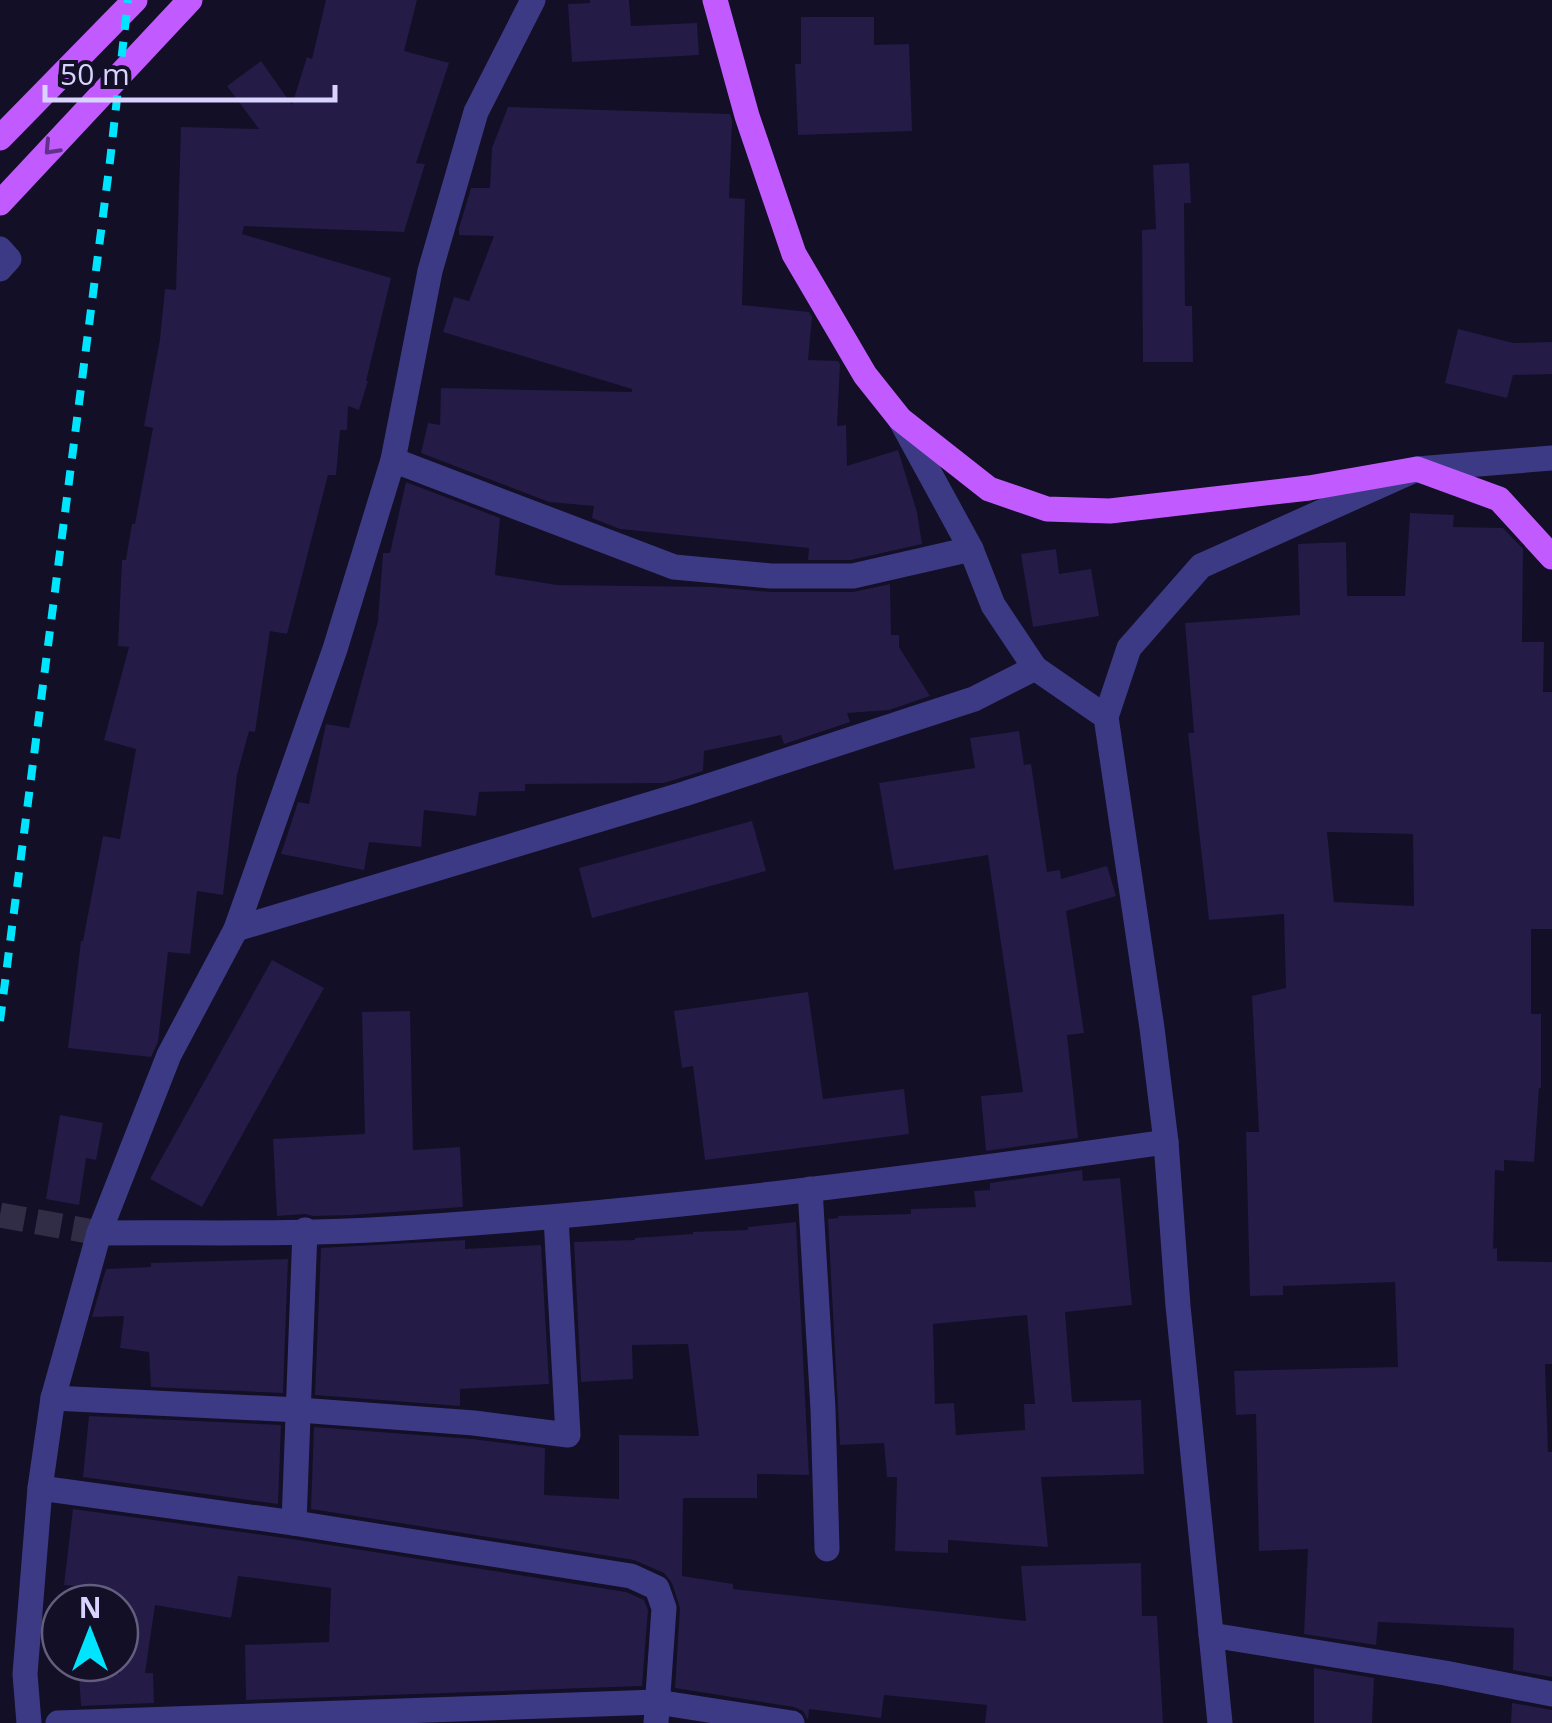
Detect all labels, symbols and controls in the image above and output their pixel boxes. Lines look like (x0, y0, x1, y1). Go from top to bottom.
scale bar (45, 40, 335, 102)
text: 50 m (60, 53, 130, 94)
one-way arrow (45, 136, 63, 154)
north arrow (40, 1583, 140, 1683)
text: N (79, 1588, 101, 1626)

